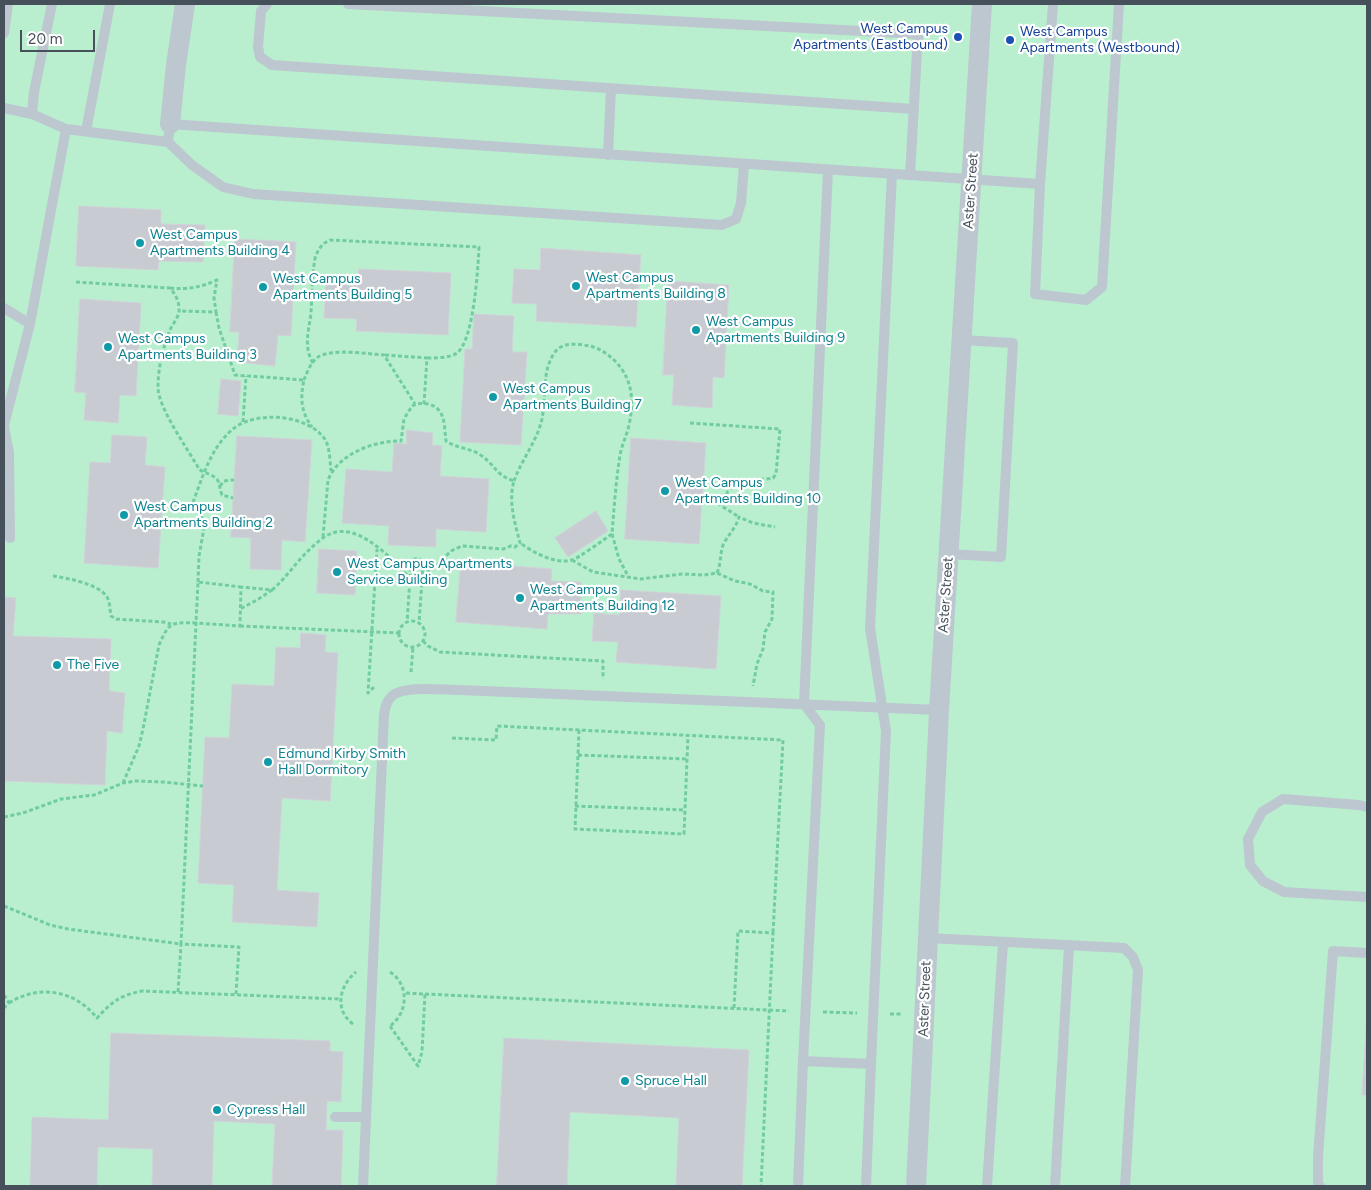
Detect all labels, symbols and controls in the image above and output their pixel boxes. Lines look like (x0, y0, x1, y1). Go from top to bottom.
scale bar (22, 20, 98, 52)
place label: West Campus Apartments (Eastbound) (793, 21, 948, 54)
place label: West Campus Apartments (Westbound) (1020, 24, 1180, 56)
text: 20 m (28, 30, 62, 48)
marker: West Campus Apartments (Eastbound) (952, 31, 964, 43)
marker: West Campus Apartments (Westbound) (1004, 34, 1016, 46)
street label: Aster Street (960, 152, 982, 230)
place label: West Campus Apartments Building 4 (150, 227, 290, 260)
marker: West Campus Apartments Building 4 (134, 237, 146, 249)
place label: West Campus Apartments Building 8 (586, 270, 726, 302)
place label: West Campus Apartments Building 5 (273, 271, 412, 304)
marker: West Campus Apartments Building 8 (570, 280, 582, 292)
marker: West Campus Apartments Building 5 (257, 281, 269, 293)
place label: West Campus Apartments Building 9 (706, 314, 845, 347)
marker: West Campus Apartments Building 9 (690, 324, 702, 336)
place label: West Campus Apartments Building 3 (118, 331, 257, 364)
marker: West Campus Apartments Building 3 (102, 341, 114, 353)
place label: West Campus Apartments Building 7 (503, 381, 642, 414)
marker: West Campus Apartments Building 7 (487, 391, 499, 403)
place label: West Campus Apartments Building 10 (675, 475, 821, 508)
marker: West Campus Apartments Building 10 (659, 485, 671, 497)
place label: West Campus Apartments Building 2 (134, 499, 273, 532)
marker: West Campus Apartments Building 2 (118, 509, 130, 521)
place label: West Campus Apartments Service Building (347, 556, 512, 588)
street label: Aster Street (935, 556, 957, 634)
marker: West Campus Apartments Service Building (331, 566, 343, 578)
place label: West Campus Apartments Building 12 (530, 582, 675, 614)
marker: West Campus Apartments Building 12 (514, 592, 526, 604)
place label: The Five (67, 657, 119, 673)
marker: The Five (51, 659, 63, 671)
place label: Edmund Kirby Smith Hall Dormitory (278, 746, 406, 779)
marker: Edmund Kirby Smith Hall Dormitory (262, 756, 274, 768)
street label: Aster Street (915, 961, 935, 1037)
place label: Spruce Hall (635, 1073, 707, 1089)
marker: Spruce Hall (619, 1075, 631, 1087)
place label: Cypress Hall (227, 1102, 305, 1118)
marker: Cypress Hall (211, 1104, 223, 1116)

